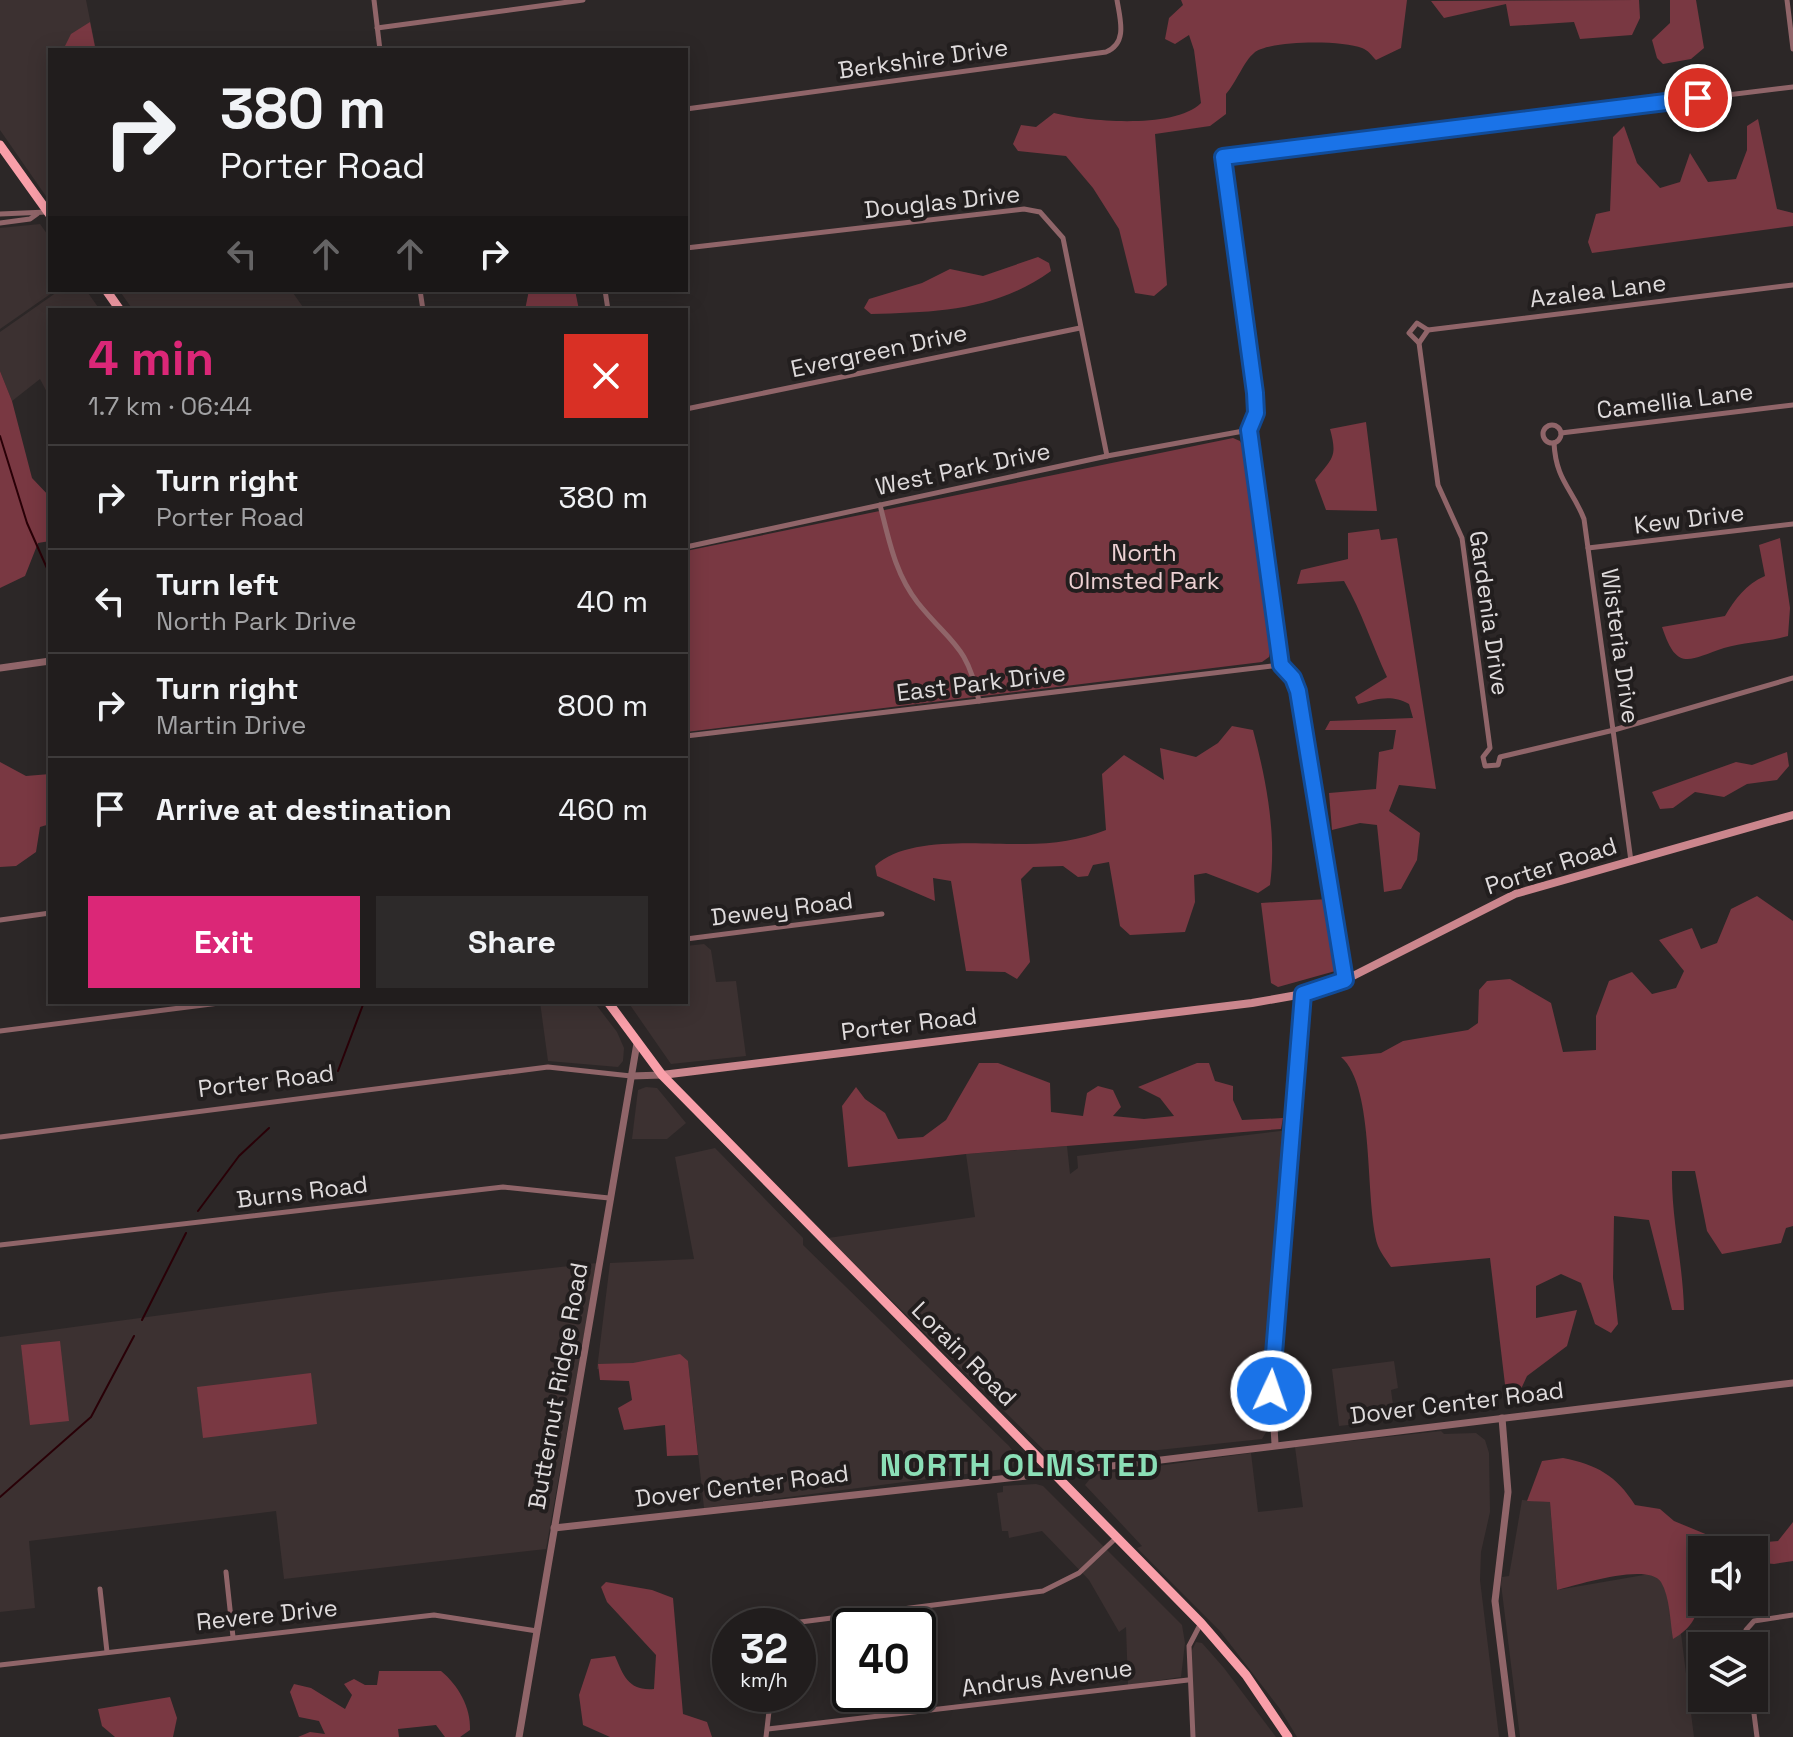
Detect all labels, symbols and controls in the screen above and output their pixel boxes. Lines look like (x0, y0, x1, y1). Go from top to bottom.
street label: Berkshire Drive (836, 31, 1010, 86)
pin (1664, 64, 1732, 132)
text: 380 m (220, 73, 386, 144)
icon: arrive (1676, 76, 1720, 120)
icon: right (88, 80, 192, 184)
text: Porter Road (220, 143, 425, 189)
street label: Douglas Drive (862, 178, 1022, 225)
icon: left (220, 232, 264, 276)
icon: ahead (304, 232, 348, 276)
icon: ahead (388, 232, 432, 276)
icon: right (472, 232, 516, 276)
street label: Azalea Lane (1528, 267, 1668, 314)
street label: Evergreen Drive (788, 317, 970, 384)
text: 4 min (88, 328, 214, 389)
button: close (564, 334, 648, 418)
street label: Camellia Lane (1595, 376, 1755, 425)
text: 1.7 km · 06:44 (88, 389, 252, 423)
street label: West Park Drive (873, 435, 1053, 502)
text: Turn right (156, 461, 299, 500)
icon: right (88, 475, 132, 519)
text: 380 m (558, 478, 648, 517)
street label: Kew Drive (1632, 496, 1746, 541)
text: Porter Road (156, 500, 304, 534)
street label: Gardenia Drive (1463, 529, 1516, 697)
park label: North Olmsted Park (1068, 537, 1220, 596)
text: Turn left (156, 565, 279, 604)
street label: Wisteria Drive (1594, 566, 1647, 726)
icon: left (88, 579, 132, 623)
text: 40 m (577, 582, 648, 621)
text: North Park Drive (156, 604, 357, 638)
street label: East Park Drive (894, 657, 1067, 708)
text: Turn right (156, 669, 299, 708)
icon: right (88, 683, 132, 727)
text: 800 m (557, 686, 648, 725)
text: Martin Drive (156, 708, 306, 742)
icon: arrive (88, 787, 132, 831)
text: Arrive at destination (156, 790, 452, 829)
text: 460 m (558, 790, 648, 829)
street label: Porter Road (1481, 830, 1621, 901)
street label: Dewey Road (709, 884, 855, 933)
button: Exit (88, 896, 360, 988)
button: Share (376, 896, 648, 988)
street label: Porter Road (839, 1000, 979, 1047)
street label: Porter Road (196, 1057, 336, 1104)
street label: Burns Road (235, 1168, 369, 1215)
street label: Butternut Ridge Road (521, 1260, 594, 1512)
street label: Lorain Road (905, 1295, 1023, 1413)
position arrow (1229, 1349, 1313, 1433)
street label: Dover Center Road (1348, 1374, 1566, 1431)
district label: NORTH OLMSTED (880, 1445, 1160, 1485)
street label: Dover Center Road (633, 1457, 851, 1514)
map controls (1688, 1536, 1768, 1712)
button: sound (1688, 1536, 1768, 1616)
street label: Revere Drive (195, 1592, 339, 1637)
speed limit sign: 40 (832, 1608, 936, 1712)
text: 32 (740, 1624, 788, 1675)
button: layers (1688, 1632, 1768, 1712)
street label: Andrus Avenue (960, 1652, 1134, 1703)
text: km/h (740, 1667, 788, 1693)

